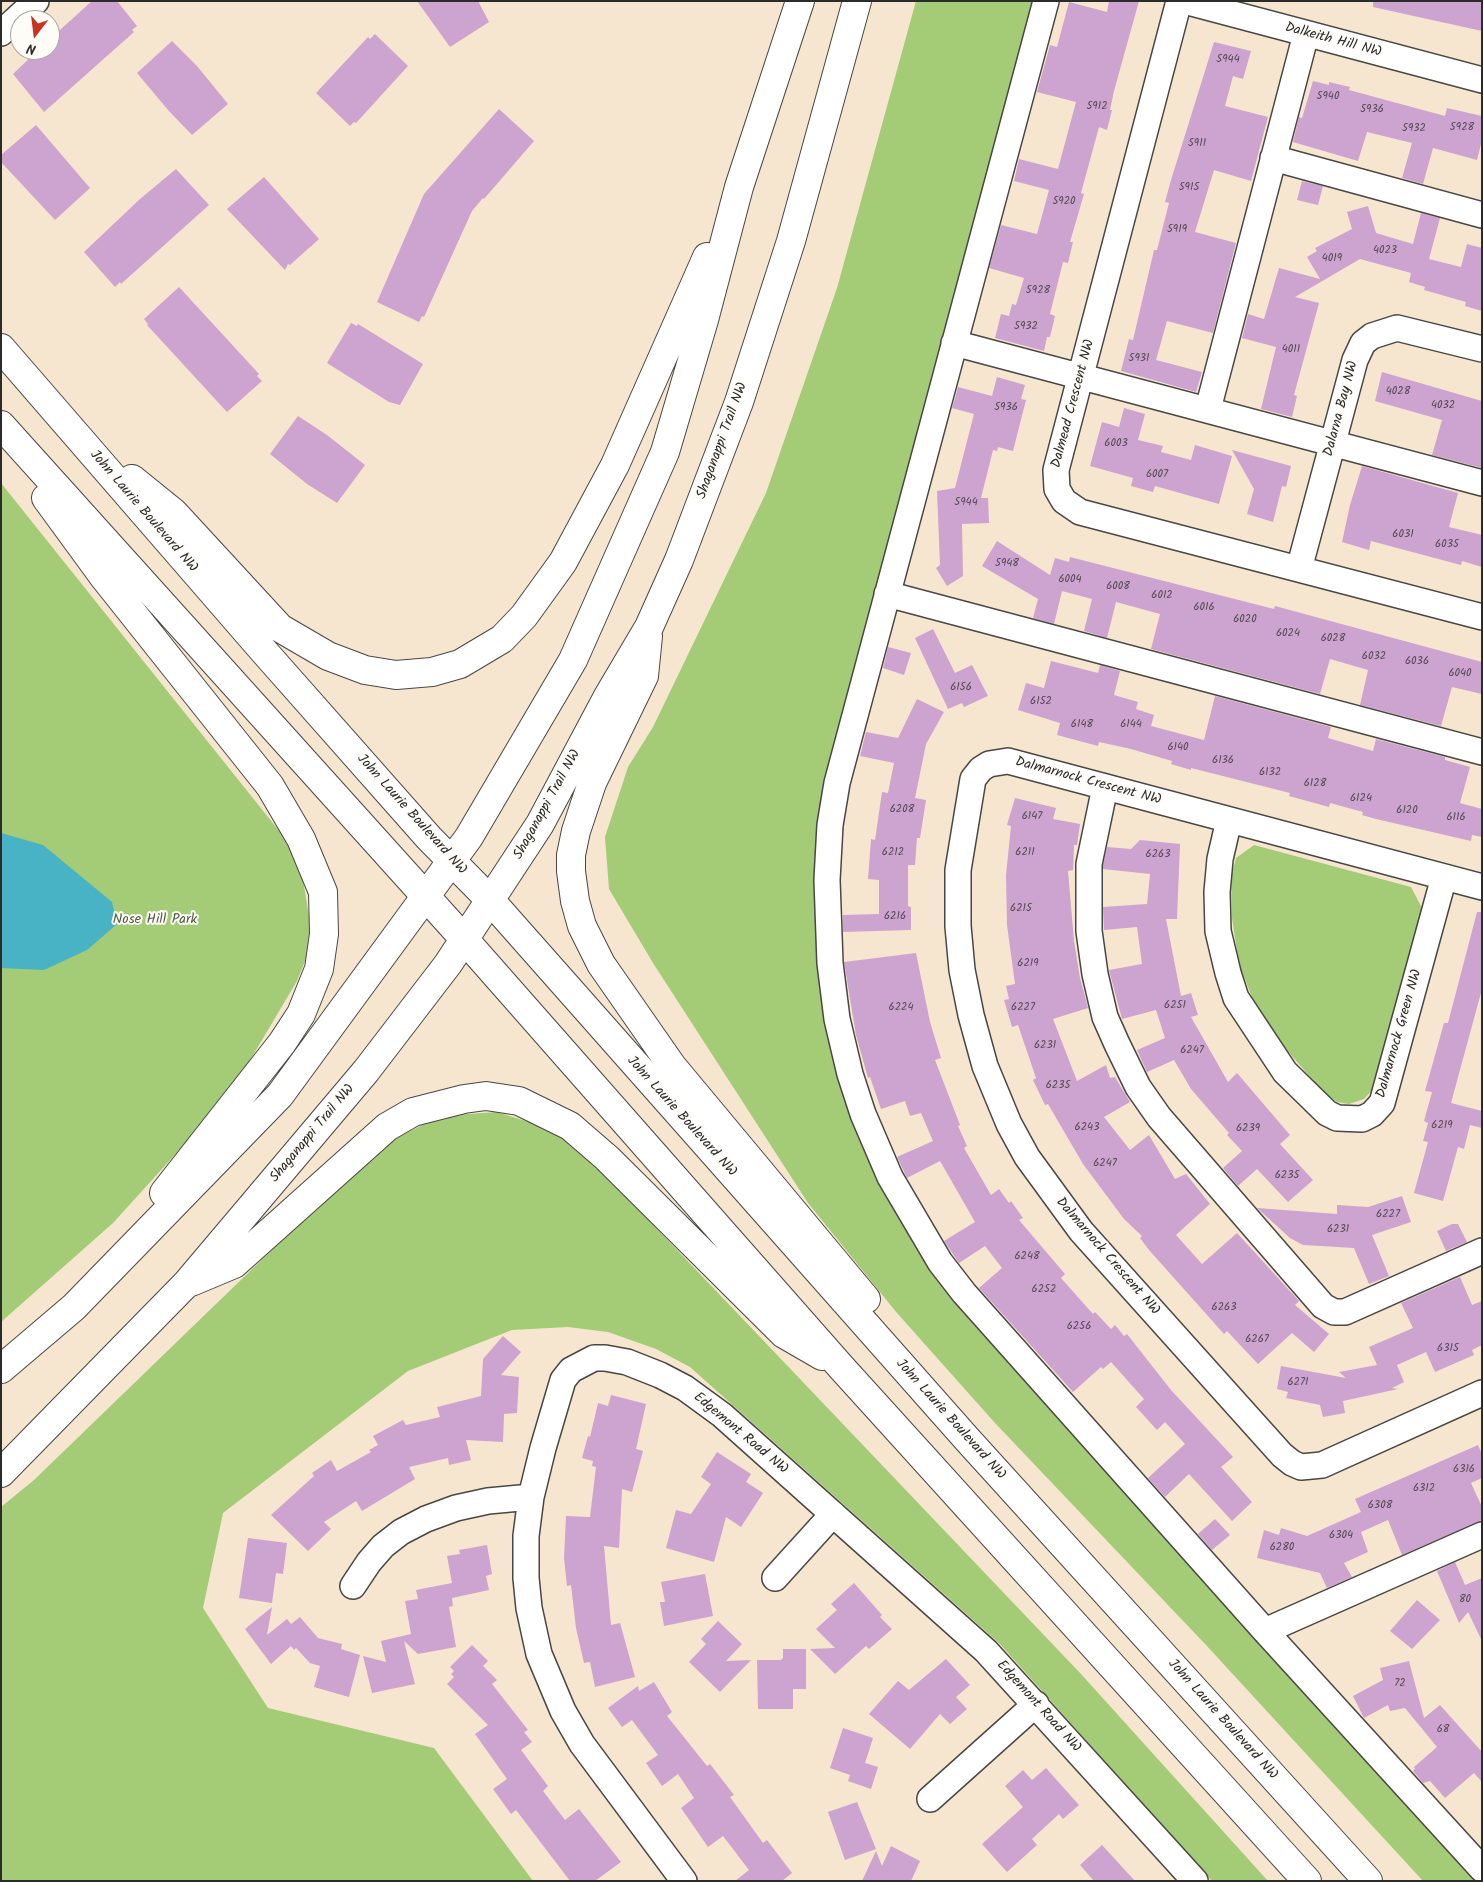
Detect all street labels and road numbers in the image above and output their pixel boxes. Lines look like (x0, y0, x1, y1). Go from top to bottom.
street label: Dalkeith Hill NW (1283, 20, 1383, 62)
street label: Dalmead Crescent NW (1049, 338, 1099, 470)
street label: Dalarna Bay NW (1321, 360, 1363, 458)
street label: Shaganappi Trail NW (694, 381, 752, 501)
street label: John Laurie Boulevard NW (85, 448, 201, 576)
street label: Shaganappi Trail NW (511, 747, 585, 863)
street label: John Laurie Boulevard NW (353, 751, 469, 879)
street label: Dalmarnock Crescent NW (1013, 754, 1163, 810)
street label: Dalmarnock Green NW (1374, 968, 1426, 1100)
street label: John Laurie Boulevard NW (623, 1053, 739, 1181)
street label: Shaganappi Trail NW (267, 1082, 359, 1186)
street label: Dalmarnock Crescent NW (1051, 1195, 1163, 1319)
street label: John Laurie Boulevard NW (892, 1356, 1008, 1484)
street label: Edgemont Road NW (689, 1390, 791, 1478)
street label: John Laurie Boulevard NW (1164, 1656, 1280, 1784)
street label: Edgemont Road NW (992, 1657, 1084, 1757)

